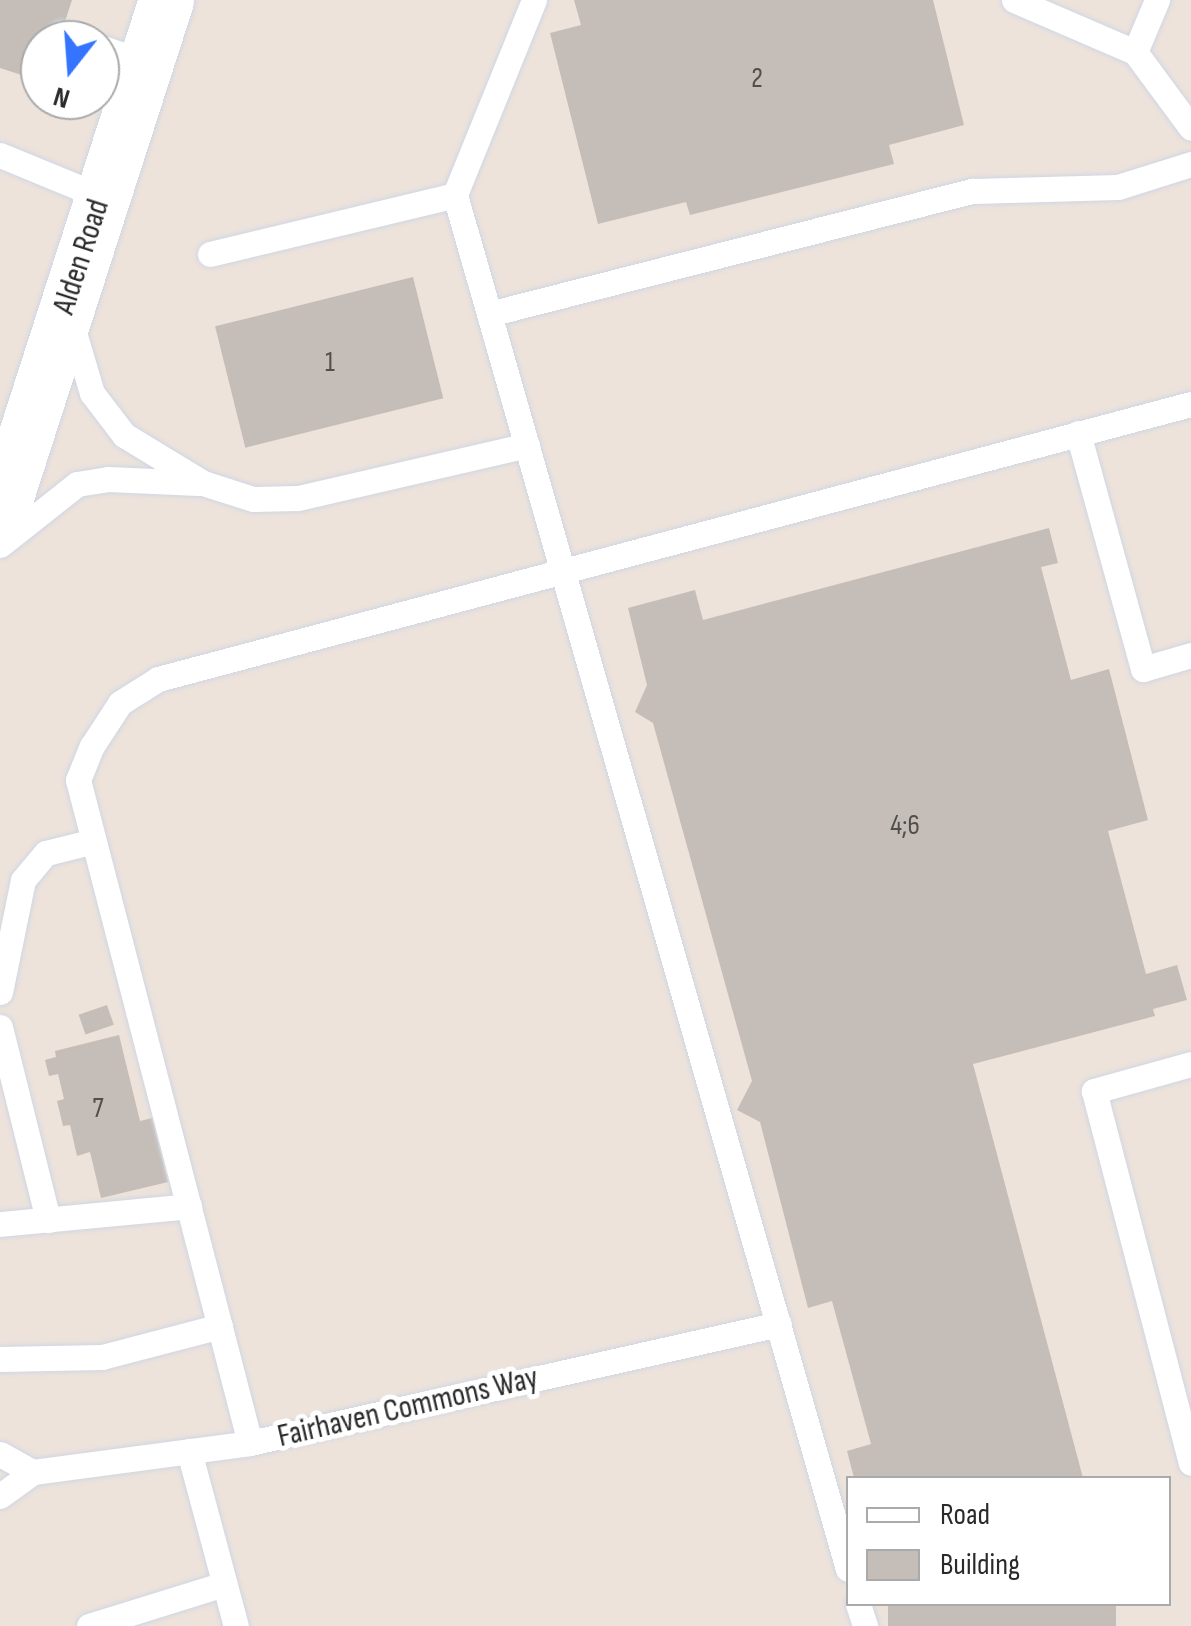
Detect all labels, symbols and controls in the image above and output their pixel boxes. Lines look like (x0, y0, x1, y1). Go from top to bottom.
north arrow (20, 20, 120, 120)
house number: 2 (751, 62, 763, 96)
text: N (50, 79, 74, 115)
street label: Alden Road (45, 195, 119, 319)
house number: 1 (325, 346, 335, 380)
house number: 4;6 (890, 809, 920, 843)
house number: 7 (92, 1092, 104, 1126)
street label: Fairhaven Commons Way (274, 1359, 542, 1457)
legend (846, 1476, 1171, 1606)
text: Road (940, 1497, 990, 1533)
text: Building (940, 1547, 1020, 1583)

